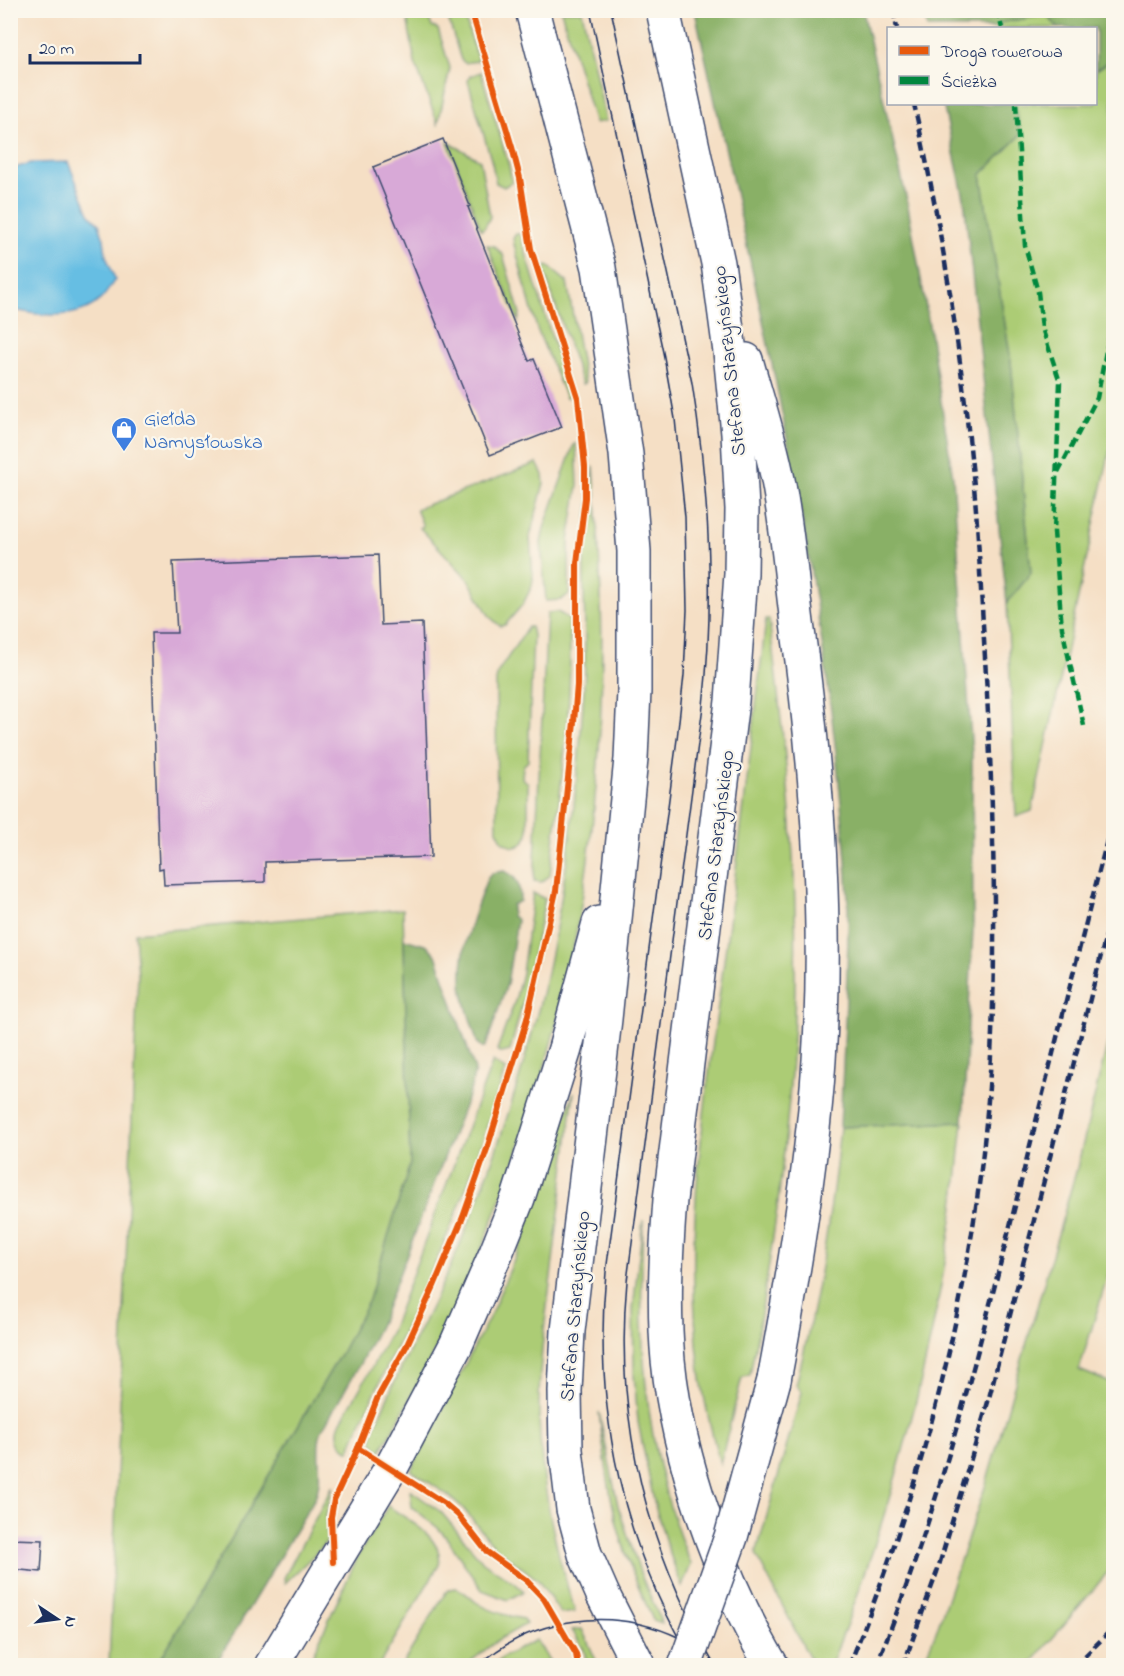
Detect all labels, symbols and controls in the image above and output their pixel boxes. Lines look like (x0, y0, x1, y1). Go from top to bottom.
scale bar (30, 27, 140, 65)
legend (887, 27, 1097, 105)
text: 20 m (39, 37, 74, 63)
text: Droga rowerowa (940, 40, 1063, 67)
text: Ścieżka (941, 70, 997, 96)
street label: Stefana Starzyńskiego (706, 264, 756, 457)
place label: Giełda Namysłowska (144, 406, 263, 458)
shop icon: Giełda Namysłowska (109, 415, 139, 453)
street label: Stefana Starzyńskiego (691, 749, 745, 942)
street label: Stefana Starzyńskiego (554, 1210, 600, 1403)
north arrow (27, 1589, 87, 1649)
text: N (57, 1614, 83, 1630)

